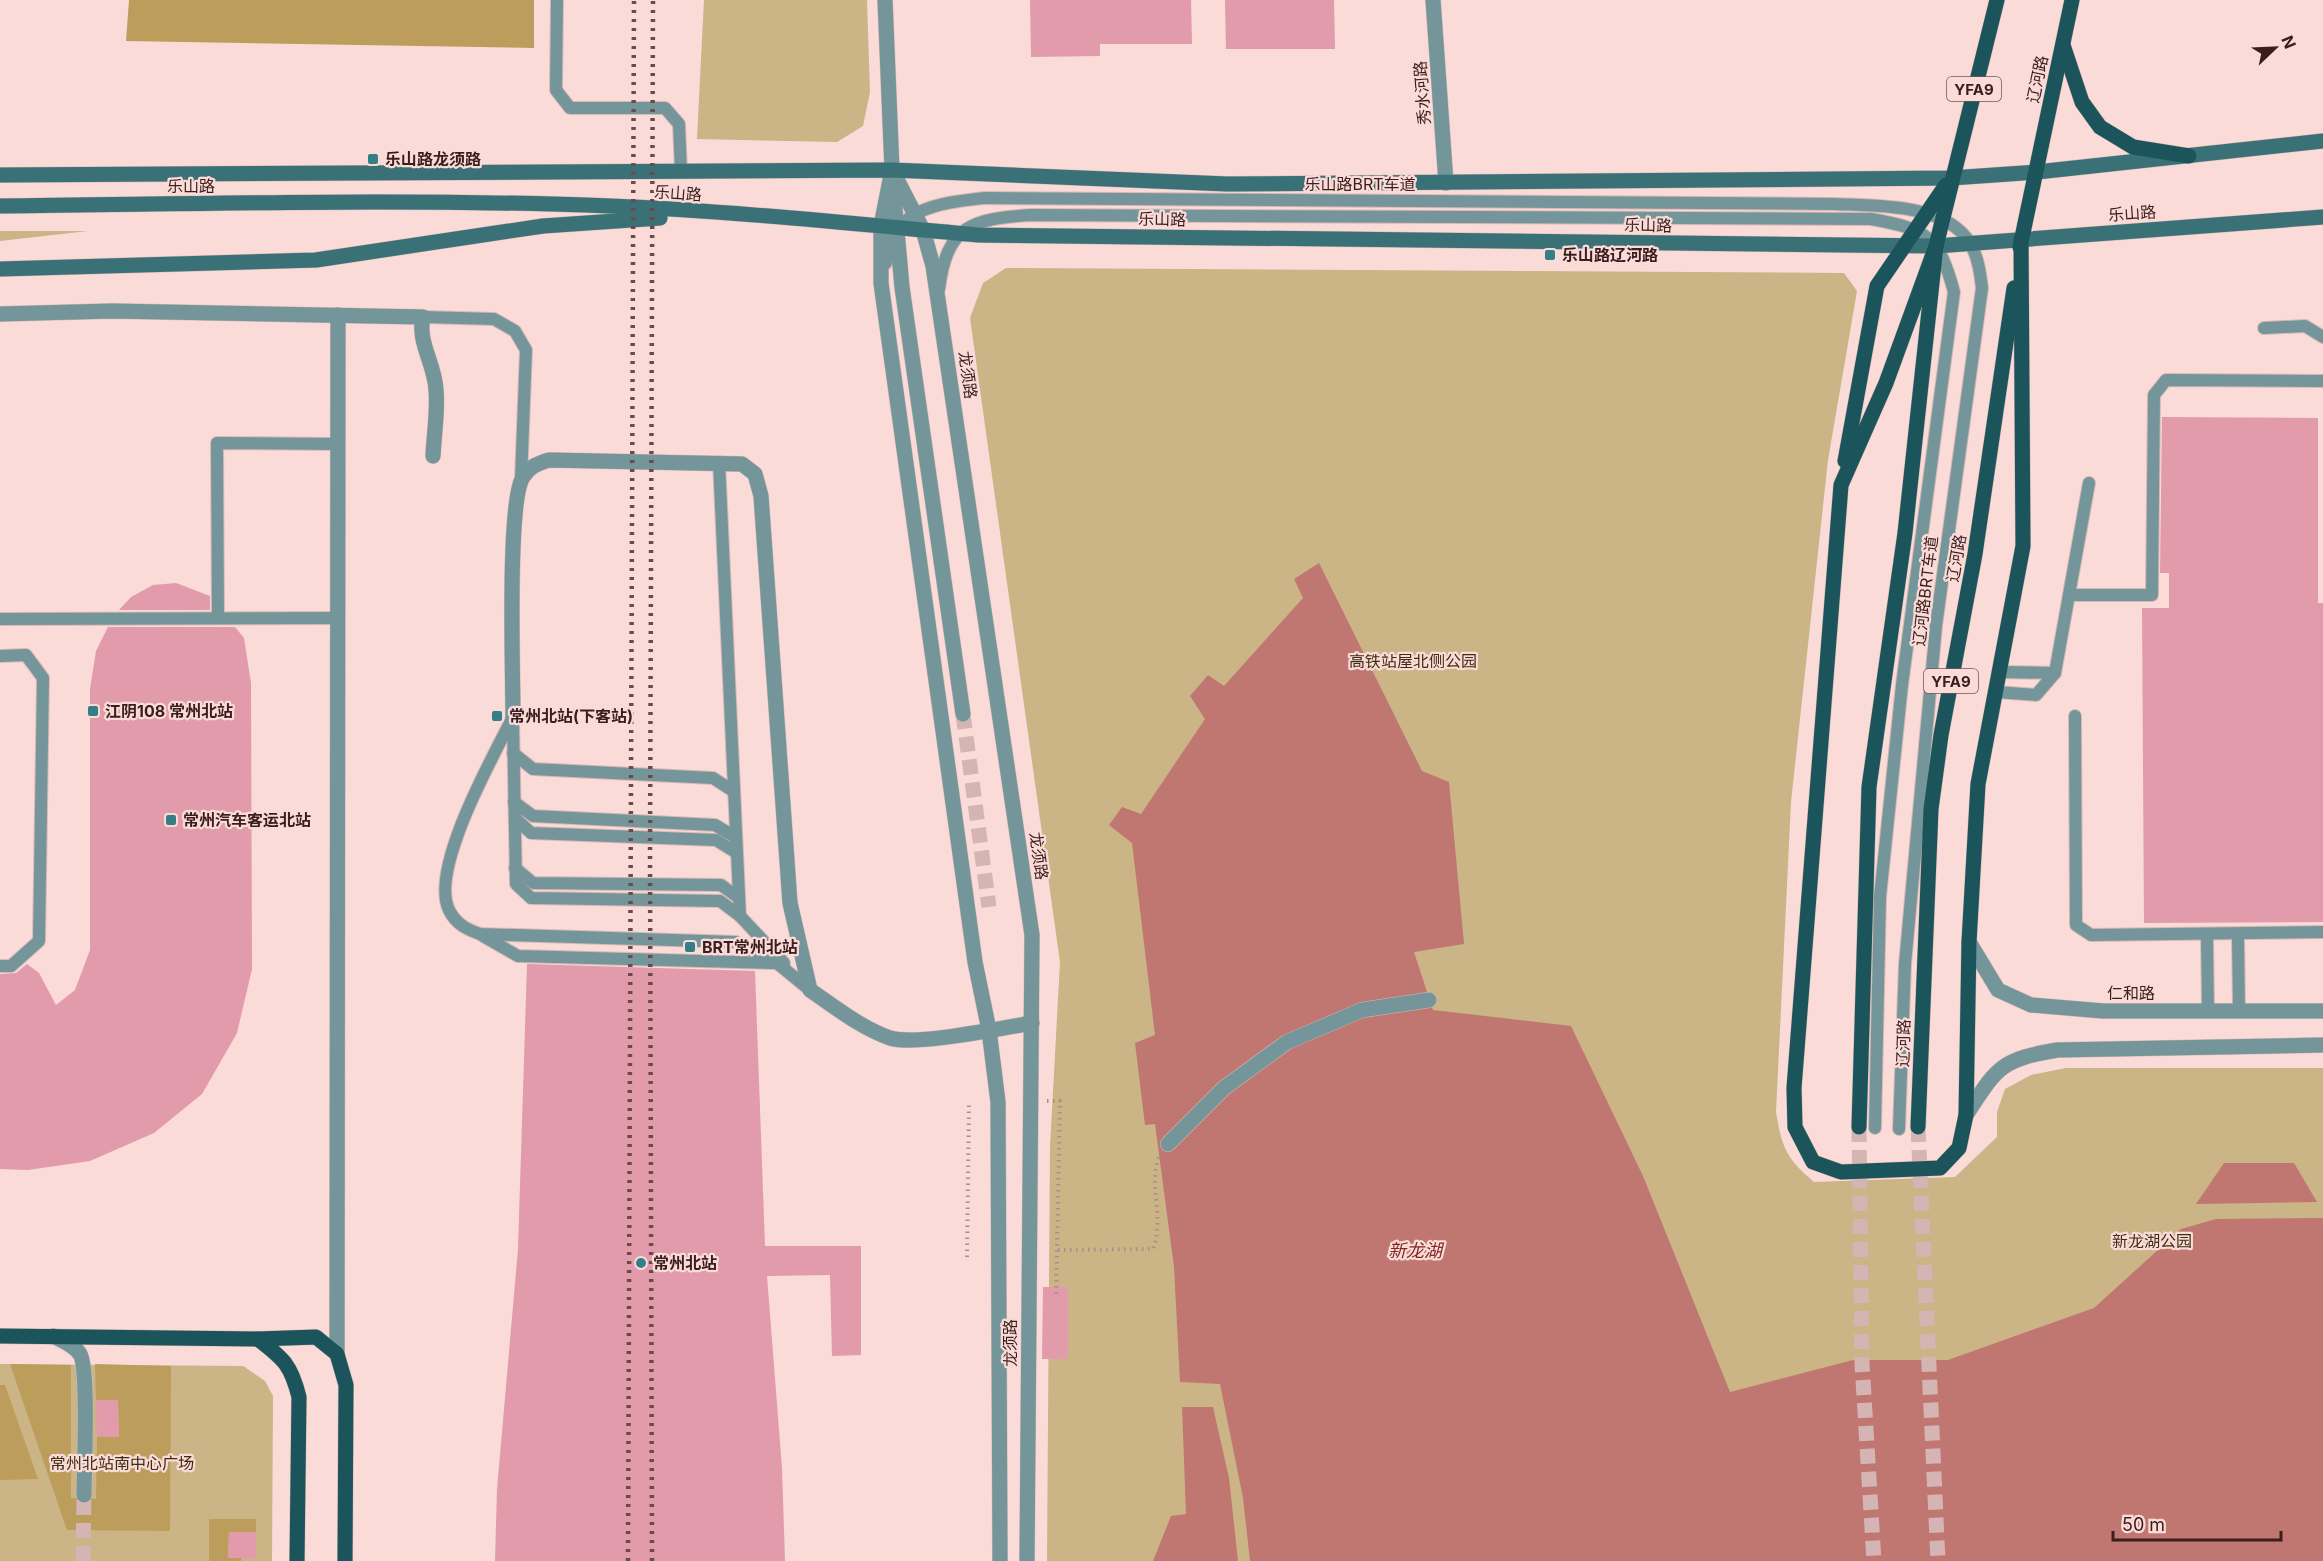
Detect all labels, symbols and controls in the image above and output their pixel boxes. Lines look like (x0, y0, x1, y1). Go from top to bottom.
north arrow (2245, 18, 2305, 78)
text: N (2277, 33, 2300, 52)
street label: 辽河路 (2022, 53, 2052, 105)
street label: 秀水河路 (1410, 60, 1434, 126)
road number: YFA9 (1947, 77, 2001, 101)
place label: 乐山路龙须路 (385, 149, 481, 169)
marker: 乐山路龙须路 (366, 152, 380, 166)
street label: 乐山路BRT车道 (1304, 174, 1416, 194)
street label: 乐山路 (167, 176, 215, 196)
street label: 乐山路 (653, 181, 703, 205)
street label: 乐山路 (2107, 201, 2157, 225)
street label: 乐山路 (1138, 209, 1186, 229)
street label: 乐山路 (1624, 215, 1672, 235)
place label: 乐山路辽河路 (1562, 245, 1658, 265)
marker: 乐山路辽河路 (1543, 248, 1557, 262)
street label: 龙须路 (955, 350, 981, 400)
street label: 辽河路 (1942, 533, 1970, 583)
street label: 辽河路BRT车道 (1908, 535, 1942, 647)
park label: 高铁站屋北侧公园 (1349, 651, 1477, 671)
road number: YFA9 (1924, 669, 1978, 693)
place label: 江阴108 常州北站 (105, 701, 233, 721)
marker: 江阴108 常州北站 (86, 704, 100, 718)
place label: 常州北站(下客站) (509, 706, 633, 726)
marker: 常州北站(下客站) (490, 709, 504, 723)
place label: 常州汽车客运北站 (183, 810, 311, 830)
marker: 常州汽车客运北站 (164, 813, 178, 827)
street label: 龙须路 (1026, 831, 1052, 881)
place label: BRT常州北站 (702, 937, 798, 957)
marker: BRT常州北站 (683, 940, 697, 954)
street label: 仁和路 (2107, 983, 2155, 1003)
street label: 辽河路 (1892, 1019, 1914, 1067)
park label: 新龙湖公园 (2112, 1231, 2192, 1251)
water label: 新龙湖 (1388, 1240, 1445, 1261)
place label: 常州北站 (653, 1253, 717, 1273)
marker: 常州北站 (634, 1256, 648, 1270)
street label: 龙须路 (1000, 1319, 1020, 1367)
park label: 常州北站南中心广场 (50, 1453, 194, 1473)
scale bar (2113, 1504, 2281, 1542)
text: 50 m (2122, 1514, 2165, 1535)

